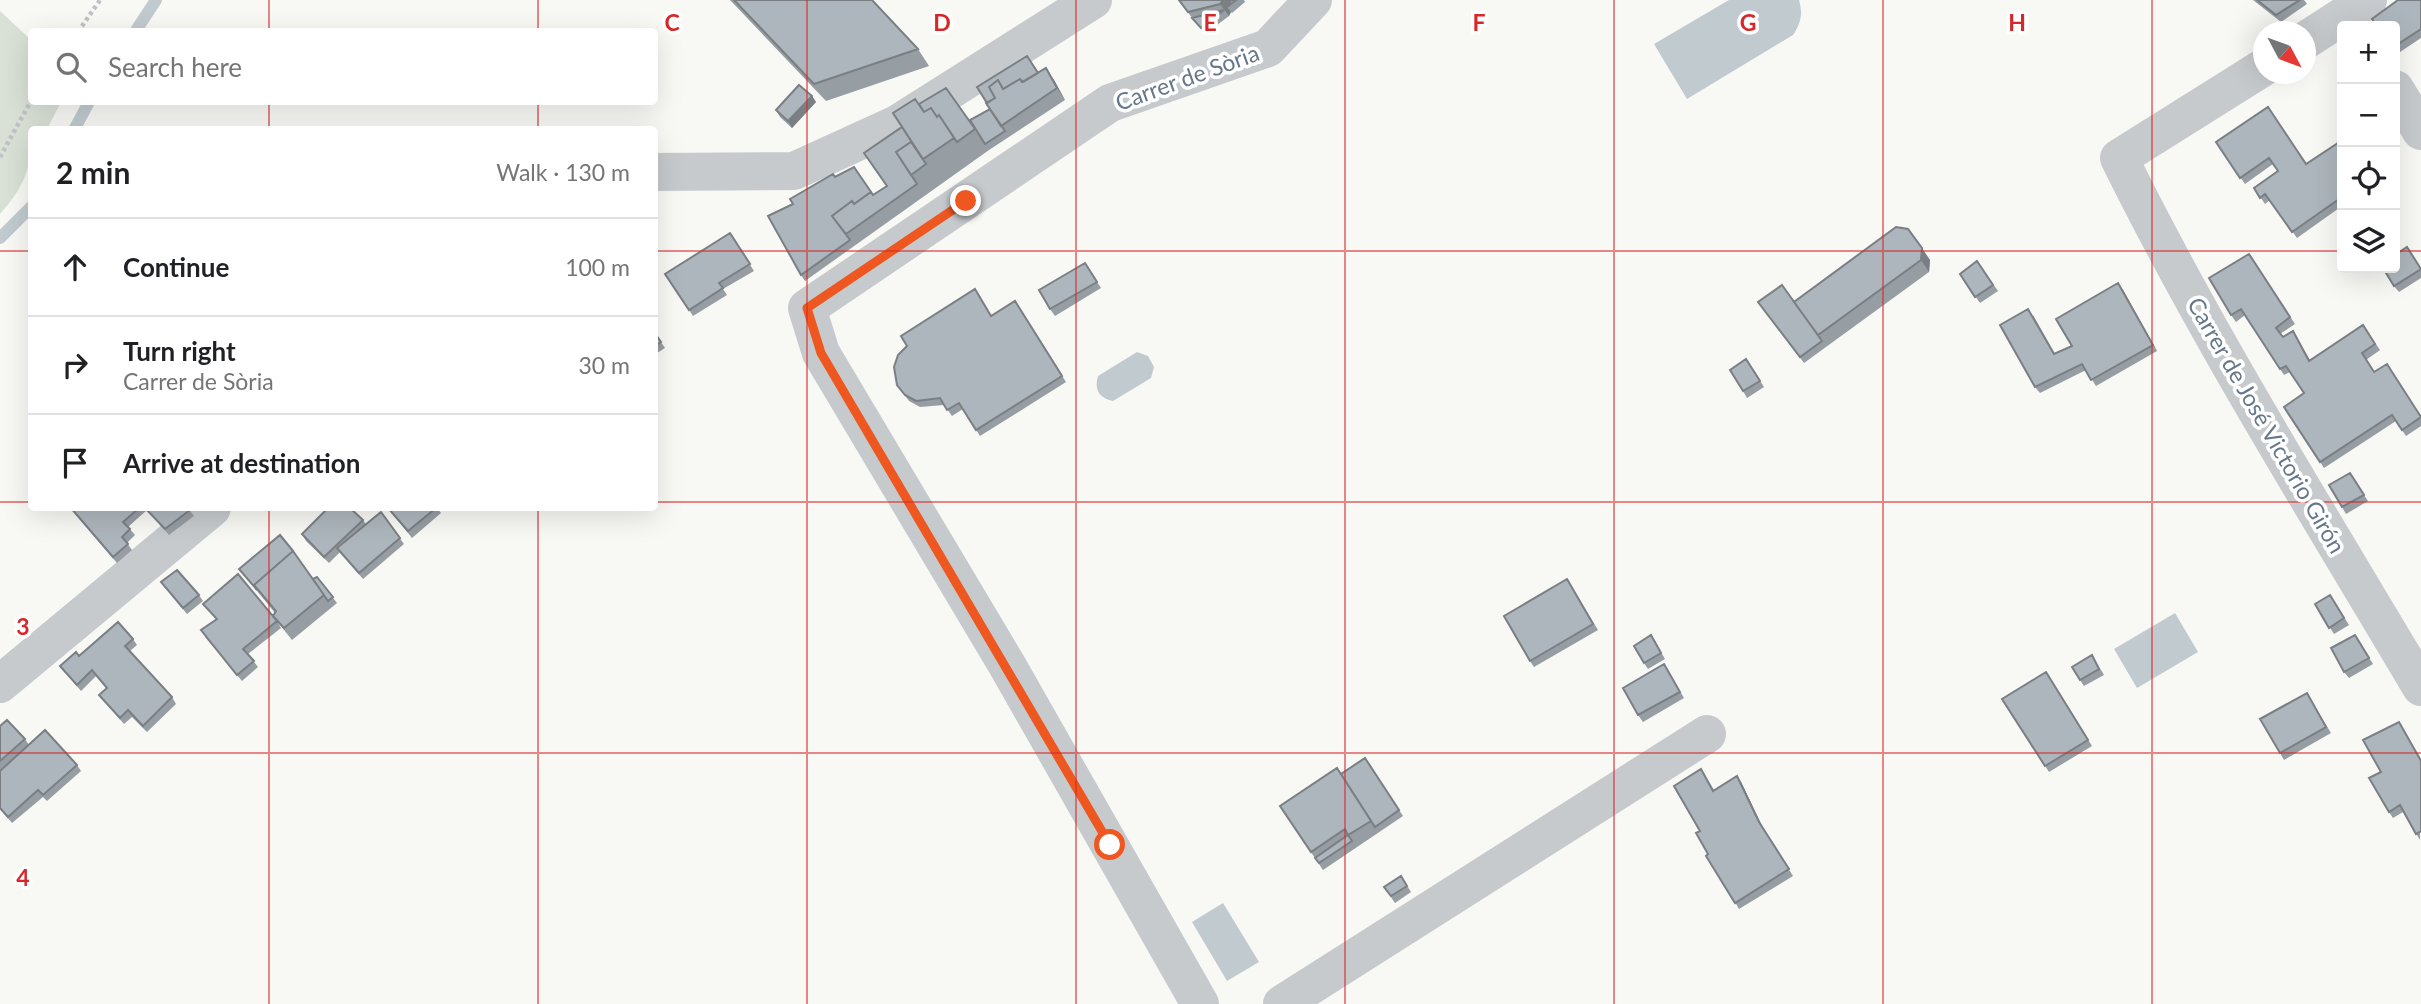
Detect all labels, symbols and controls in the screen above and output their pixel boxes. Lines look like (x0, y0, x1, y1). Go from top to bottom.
text: C (664, 8, 680, 36)
text: D (933, 8, 951, 36)
text: E (1203, 8, 1217, 36)
text: F (1472, 8, 1486, 36)
text: G (1740, 8, 1756, 36)
text: H (2008, 8, 2026, 36)
north arrow (2253, 21, 2316, 84)
map controls (2337, 21, 2400, 273)
button: + (2337, 21, 2400, 84)
search box (28, 28, 658, 105)
street label: Carrer de Sòria (1111, 38, 1263, 116)
icon: search (52, 48, 90, 86)
text: Search here (108, 51, 242, 83)
button: − (2337, 84, 2400, 147)
button: locate (2337, 147, 2400, 210)
text: 2 min (56, 154, 130, 190)
text: Walk · 130 m (496, 158, 630, 186)
route end (950, 185, 981, 216)
button: layers (2337, 210, 2400, 273)
icon: ahead (56, 248, 94, 286)
text: Continue (123, 251, 229, 283)
text: 100 m (565, 253, 630, 281)
street label: Carrer de José Victorio Girón (2182, 292, 2352, 558)
text: Turn right (123, 335, 236, 367)
icon: right (56, 346, 94, 384)
text: 30 m (579, 351, 630, 379)
text: Carrer de Sòria (123, 367, 274, 395)
icon: arrive (56, 444, 94, 482)
text: Arrive at destination (123, 447, 360, 479)
text: 3 (16, 612, 30, 640)
route start (1094, 829, 1125, 860)
text: 4 (16, 863, 30, 891)

